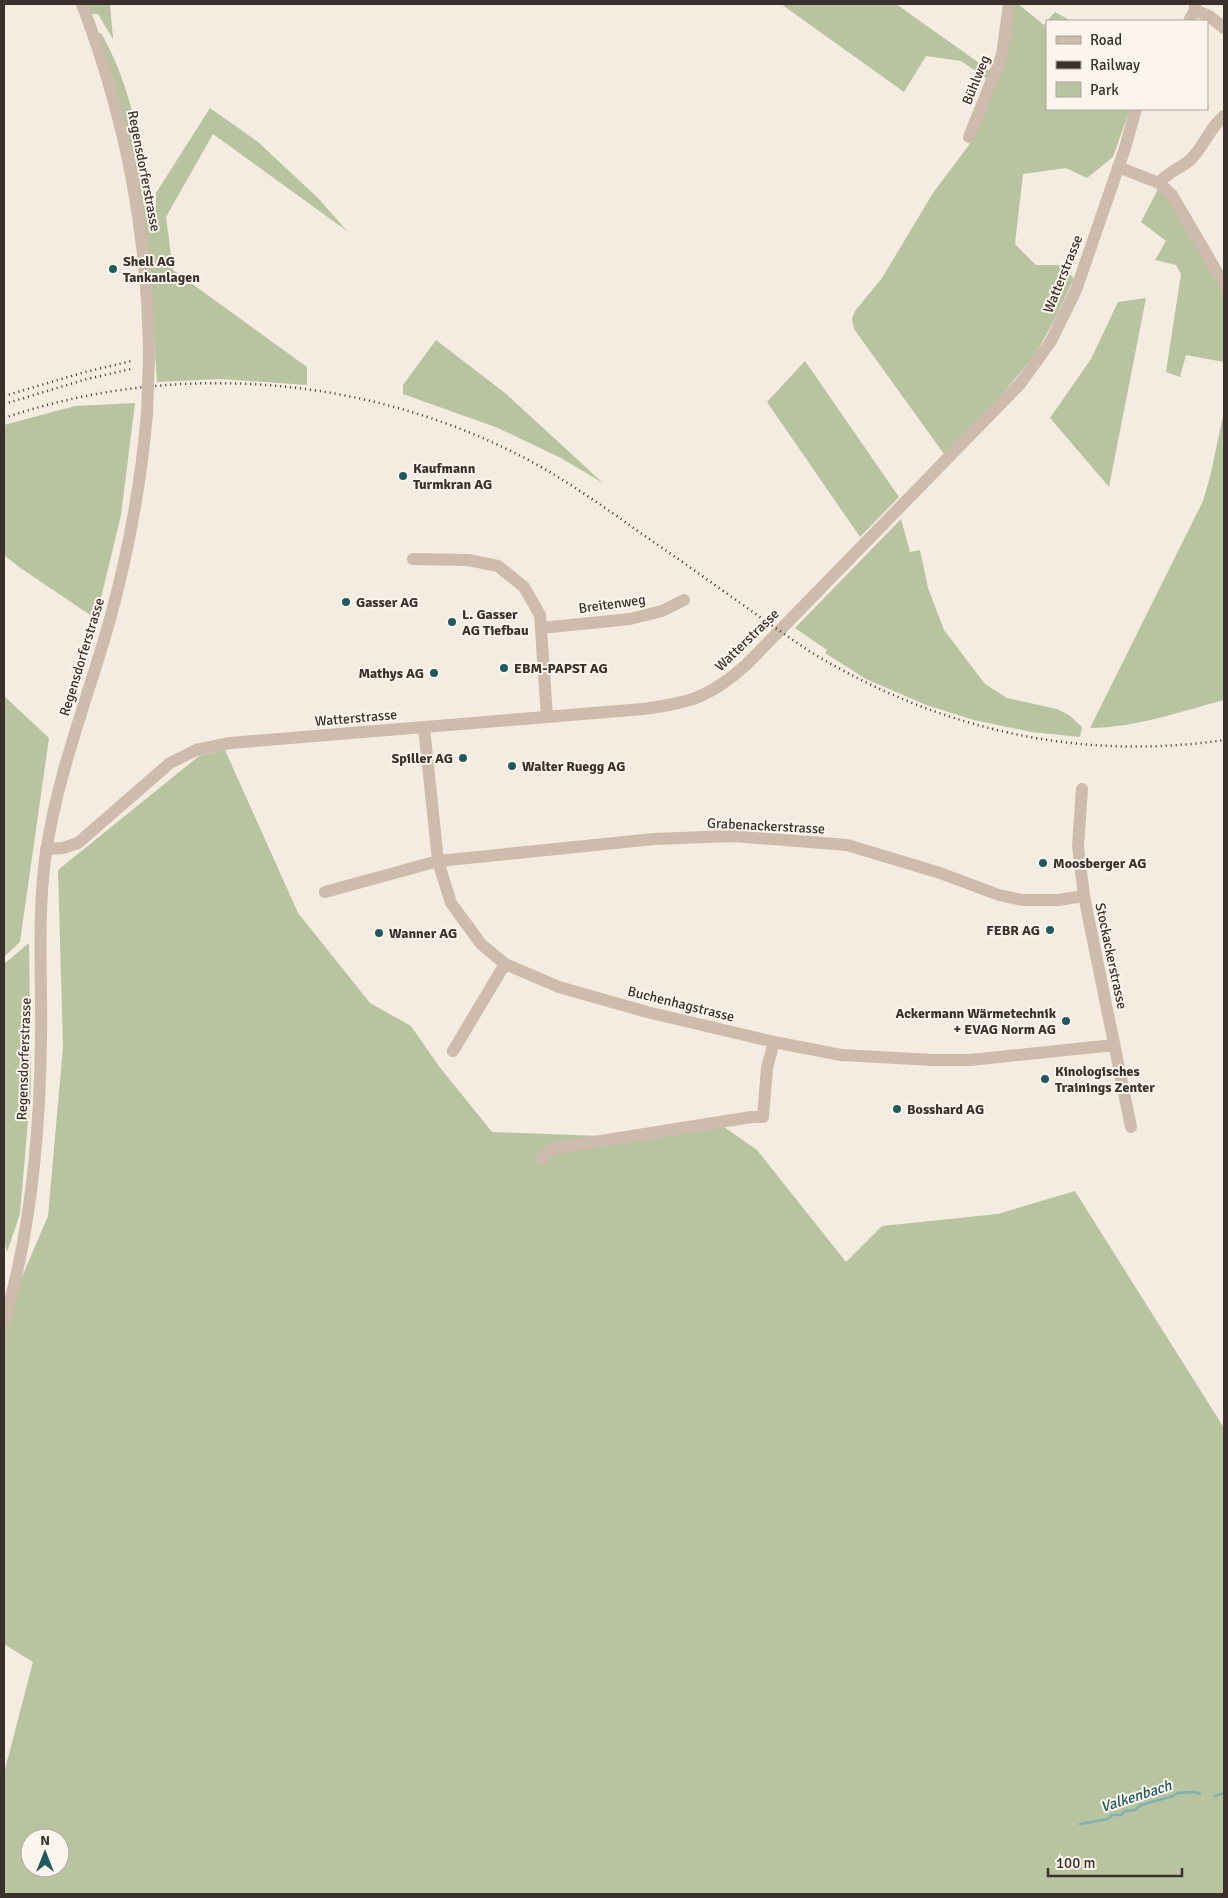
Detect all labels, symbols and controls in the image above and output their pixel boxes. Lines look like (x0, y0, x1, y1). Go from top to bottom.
legend (1046, 20, 1208, 110)
text: Road (1090, 31, 1122, 49)
street label: Bühlweg (958, 53, 994, 107)
text: Railway (1090, 56, 1140, 74)
text: Park (1090, 81, 1119, 99)
street label: Regensdorferstrasse (124, 109, 164, 233)
street label: Watterstrasse (1040, 233, 1086, 315)
place label: Shell AG Tankanlagen (123, 253, 200, 286)
marker: Shell AG Tankanlagen (107, 263, 119, 275)
place label: Kaufmann Turmkran AG (413, 460, 492, 493)
marker: Kaufmann Turmkran AG (397, 470, 409, 482)
street label: Breitenweg (577, 591, 647, 617)
place label: Gasser AG (356, 594, 418, 611)
street label: Regensdorferstrasse (56, 596, 108, 718)
marker: Gasser AG (340, 596, 352, 608)
street label: Watterstrasse (711, 605, 783, 675)
place label: L. Gasser AG Tiefbau (462, 606, 529, 639)
marker: L. Gasser AG Tiefbau (446, 616, 458, 628)
place label: EBM-PAPST AG (514, 660, 608, 677)
marker: EBM-PAPST AG (498, 662, 510, 674)
place label: Mathys AG (358, 665, 424, 682)
marker: Mathys AG (428, 667, 440, 679)
street label: Watterstrasse (314, 706, 398, 730)
place label: Spiller AG (391, 750, 453, 767)
marker: Spiller AG (457, 752, 469, 764)
place label: Walter Ruegg AG (522, 758, 625, 775)
marker: Walter Ruegg AG (506, 760, 518, 772)
street label: Grabenackerstrasse (707, 814, 825, 838)
place label: Moosberger AG (1053, 855, 1146, 872)
marker: Moosberger AG (1037, 857, 1049, 869)
street label: Stockackerstrasse (1091, 901, 1131, 1011)
place label: FEBR AG (986, 922, 1040, 939)
marker: FEBR AG (1044, 924, 1056, 936)
place label: Wanner AG (389, 925, 457, 942)
marker: Wanner AG (373, 927, 385, 939)
street label: Buchenhagstrasse (626, 983, 736, 1025)
street label: Regensdorferstrasse (13, 997, 35, 1121)
place label: Ackermann Wärmetechnik + EVAG Norm AG (895, 1005, 1057, 1038)
marker: Ackermann Wärmetechnik + EVAG Norm AG (1060, 1015, 1072, 1027)
place label: Kinologisches Trainings Zenter (1055, 1063, 1155, 1096)
marker: Kinologisches Trainings Zenter (1039, 1073, 1051, 1085)
place label: Bosshard AG (907, 1101, 984, 1118)
marker: Bosshard AG (891, 1103, 903, 1115)
water label: Valkenbach (1098, 1776, 1175, 1816)
north arrow (20, 1828, 70, 1878)
text: N (40, 1832, 50, 1849)
scale bar (1048, 1846, 1182, 1878)
text: 100 m (1056, 1854, 1096, 1872)

